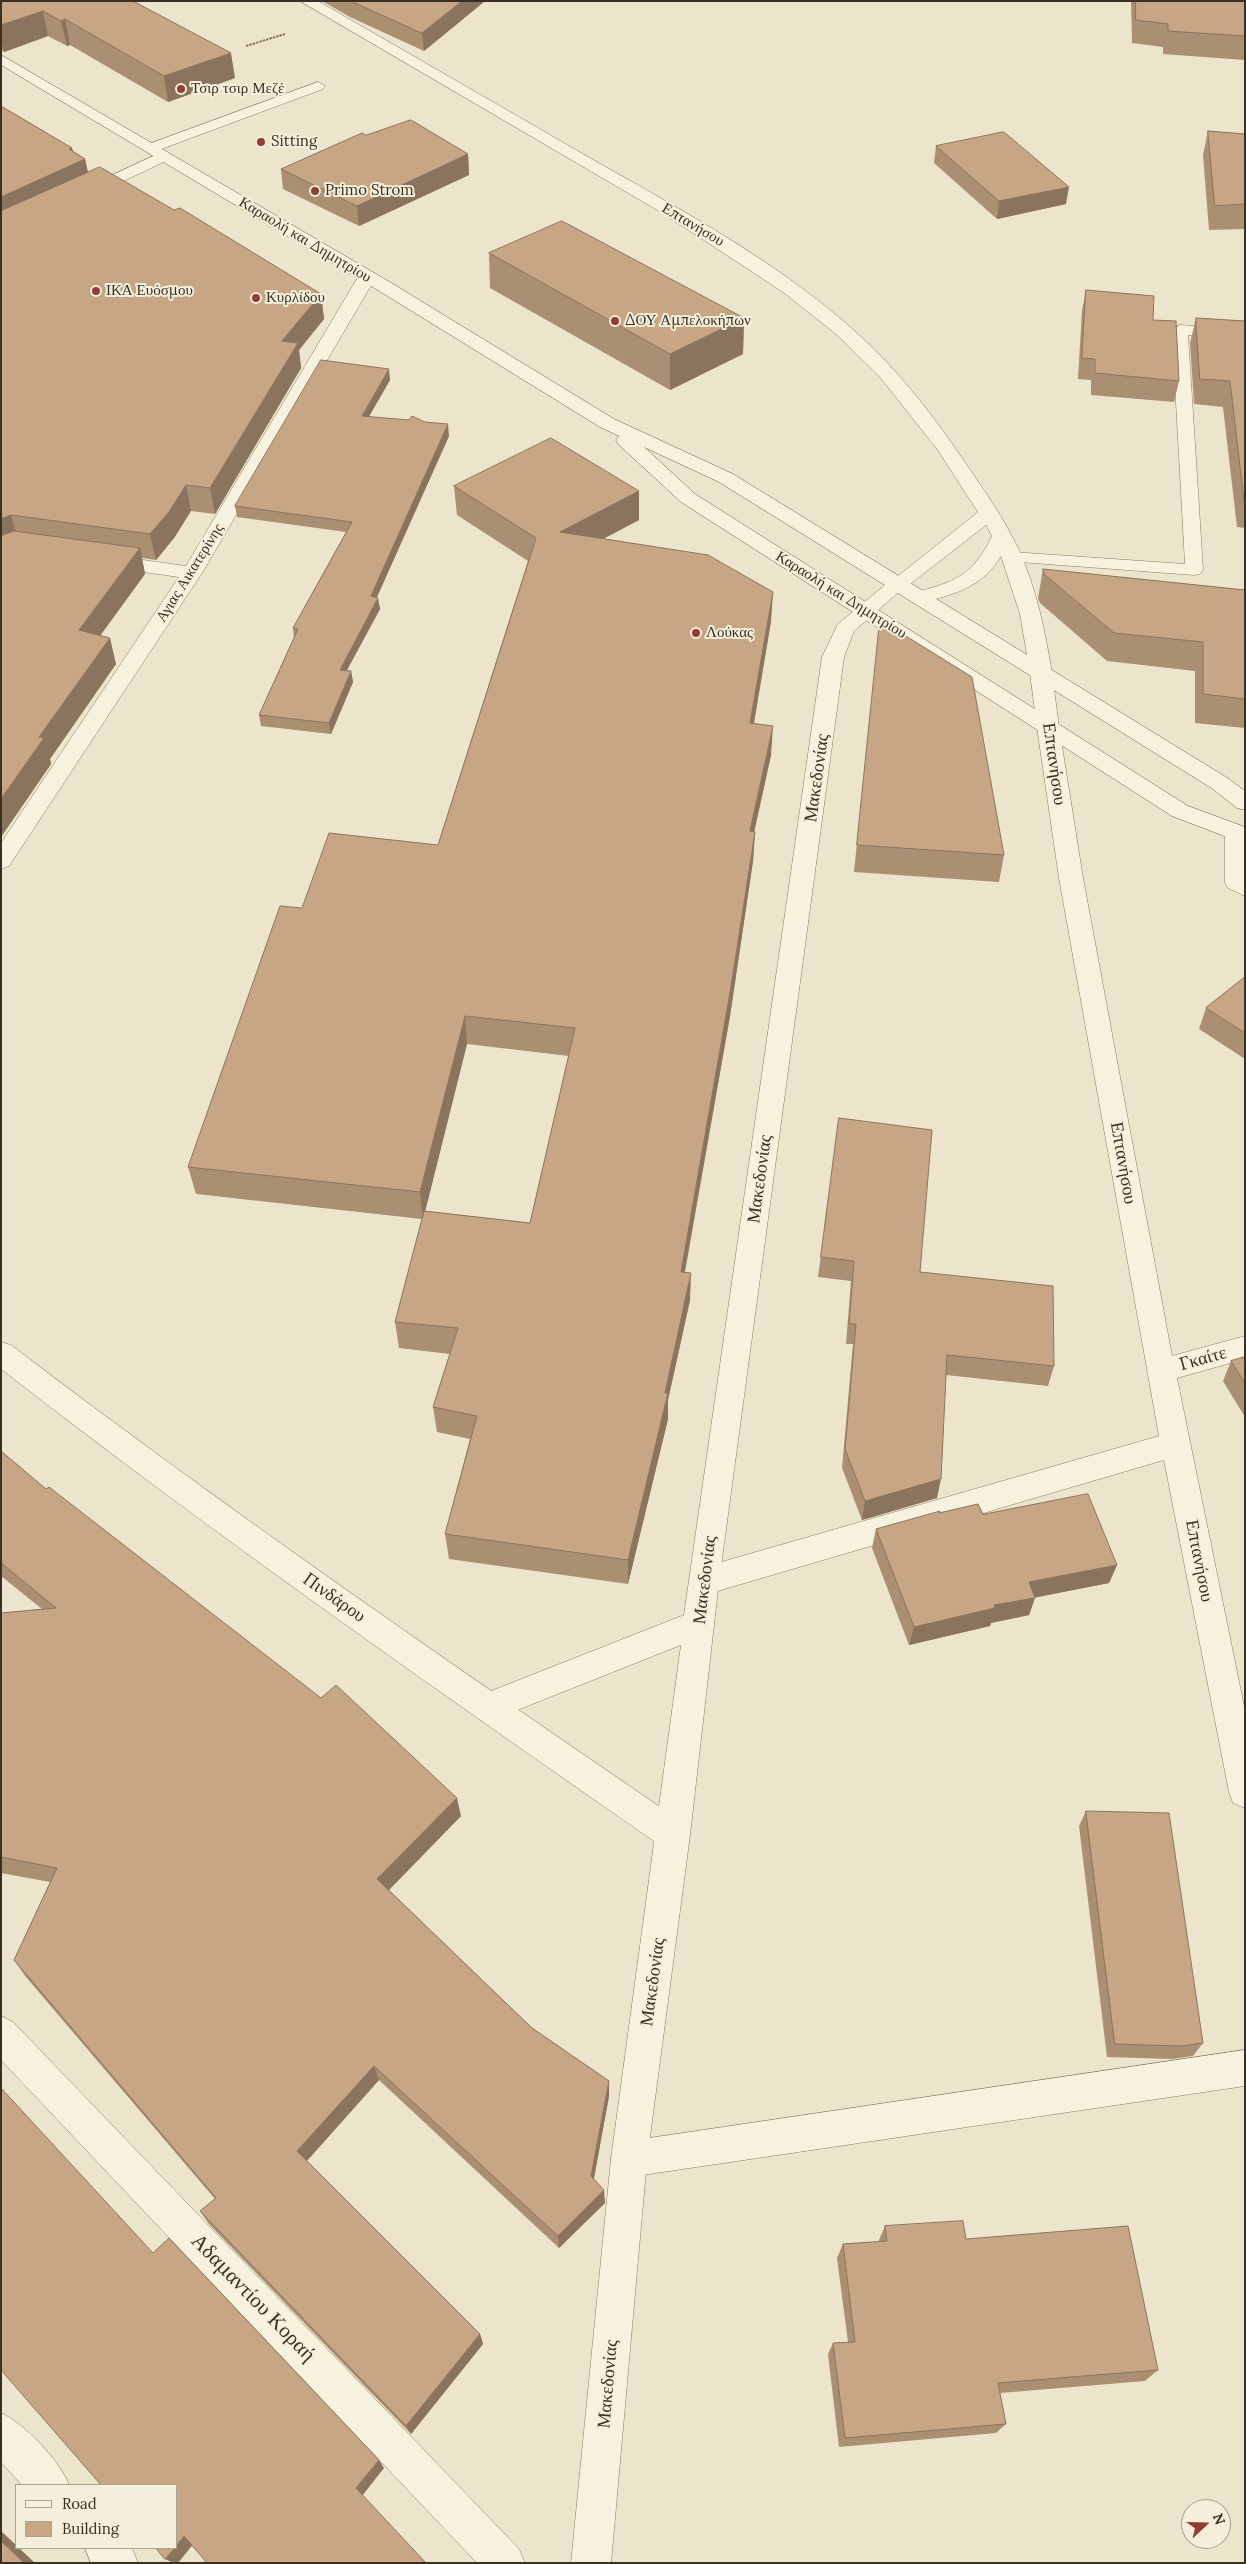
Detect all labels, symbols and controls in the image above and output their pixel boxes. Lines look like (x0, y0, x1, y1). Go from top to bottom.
place label: Τσιρ τσιρ Μεζέ (191, 80, 284, 98)
marker: Τσιρ τσιρ Μεζέ (175, 83, 187, 95)
place label: Sitting (271, 133, 317, 151)
marker: Sitting (255, 136, 267, 148)
place label: Primo Strom (325, 182, 414, 200)
marker: Primo Strom (309, 185, 321, 197)
street label: Καραολή και Δημητρίου (236, 193, 374, 287)
street label: Επτανήσου (659, 199, 727, 251)
place label: ΙΚΑ Ευόσμου (106, 282, 193, 300)
marker: ΙΚΑ Ευόσμου (90, 285, 102, 297)
place label: Κυρλίδου (266, 289, 325, 307)
marker: Κυρλίδου (250, 292, 262, 304)
place label: ΔΟΥ Αμπελοκήπων (625, 312, 751, 330)
marker: ΔΟΥ Αμπελοκήπων (609, 315, 621, 327)
street label: Αγιας Αικατερίνης (152, 520, 228, 626)
street label: Καραολή και Δημητρίου (772, 547, 910, 643)
place label: Λούκας (706, 624, 753, 642)
marker: Λούκας (690, 627, 702, 639)
street label: Επτανήσου (1038, 721, 1070, 807)
street label: Μακεδονίας (800, 732, 834, 824)
street label: Επτανήσου (1105, 1120, 1141, 1206)
street label: Μακεδονίας (743, 1133, 777, 1225)
street label: Γκαίτε (1177, 1342, 1229, 1376)
street label: Επτανήσου (1180, 1518, 1218, 1604)
street label: Μακεδονίας (689, 1534, 721, 1626)
street label: Πινδάρου (299, 1569, 369, 1627)
street label: Μακεδονίας (636, 1936, 670, 2028)
street label: Αδαμαντίου Κοραή (186, 2229, 320, 2367)
street label: Μακεδονίας (593, 2339, 623, 2429)
legend (15, 2484, 178, 2549)
text: Road (62, 2494, 97, 2513)
north arrow (1181, 2499, 1231, 2549)
text: N (1209, 2511, 1229, 2527)
text: Building (62, 2519, 119, 2538)

